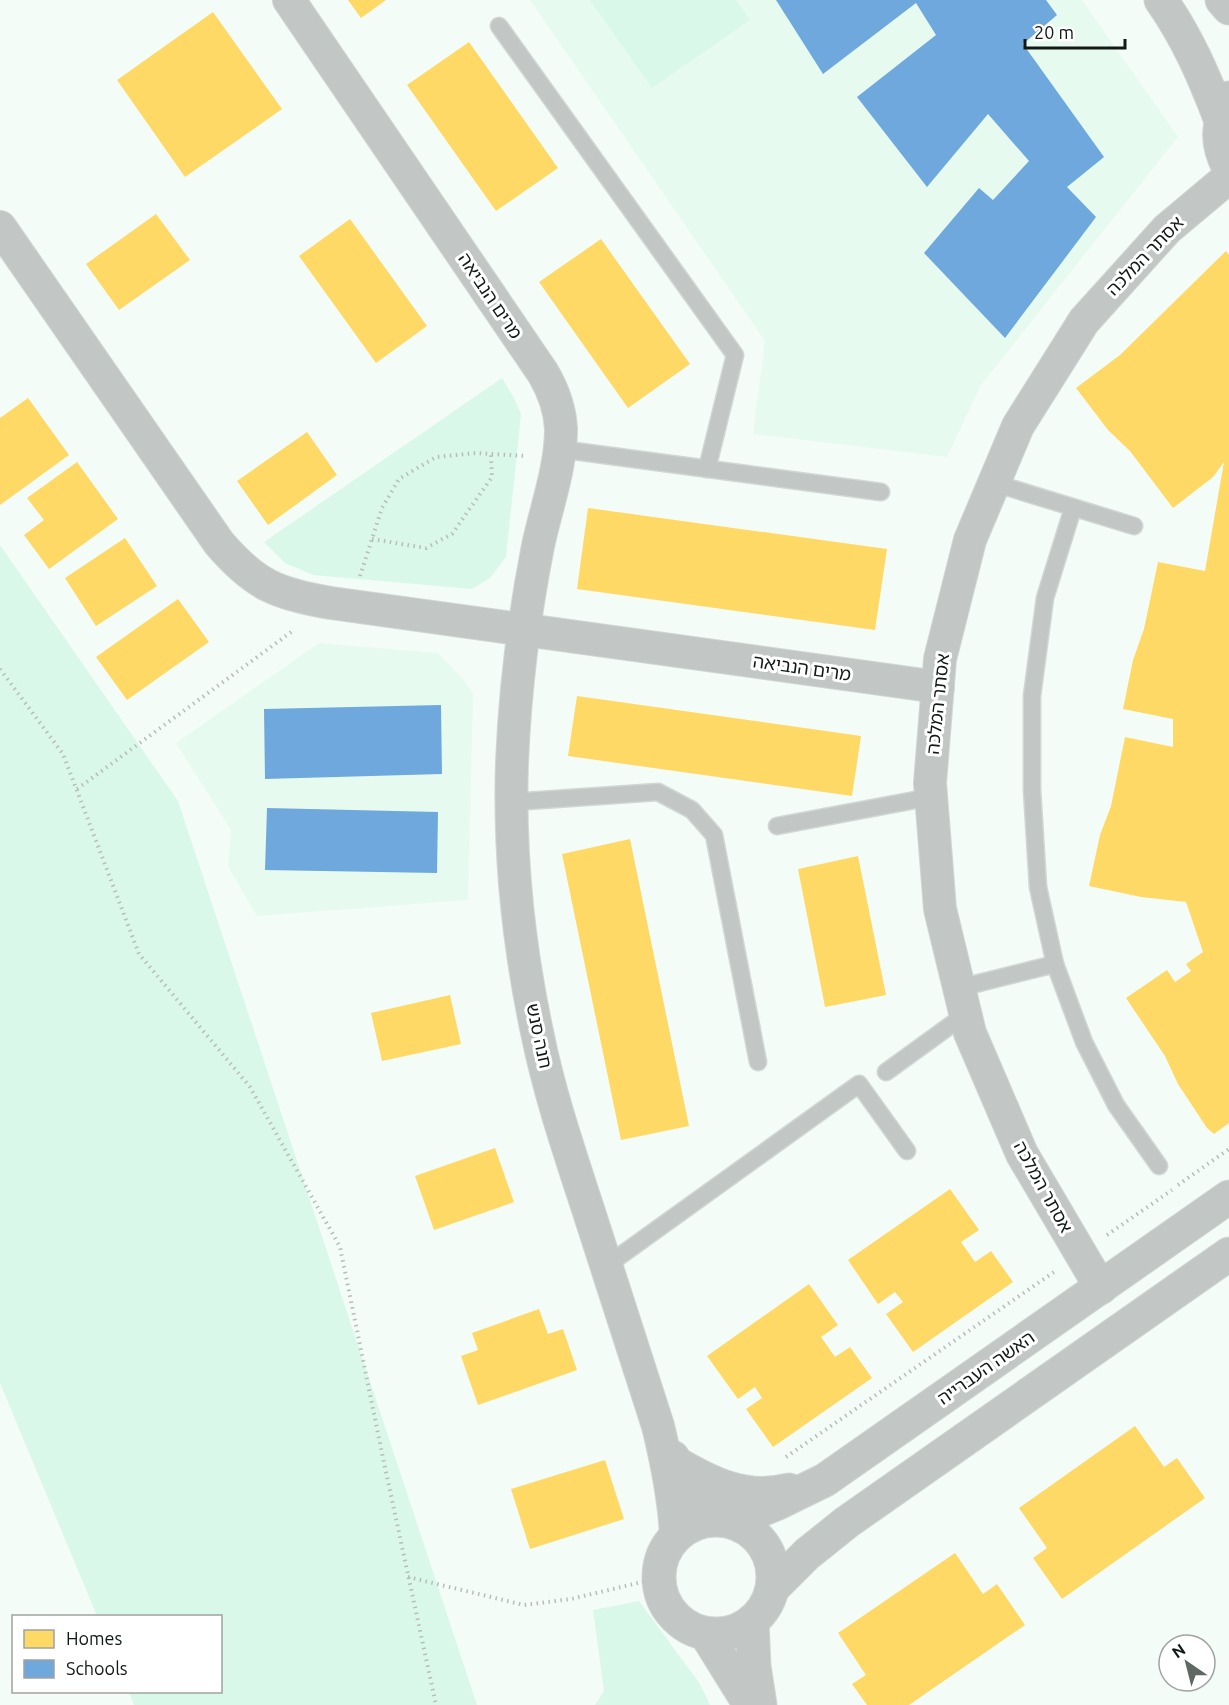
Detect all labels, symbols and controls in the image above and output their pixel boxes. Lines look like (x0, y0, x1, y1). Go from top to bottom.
scale bar (1025, 12, 1126, 50)
text: 20 m (1034, 22, 1074, 42)
street label: אסתר המלכה (1102, 212, 1187, 299)
street label: מרים הנביאה (455, 249, 527, 342)
street label: מרים הנביאה (752, 650, 853, 684)
street label: אסתר המלכה (922, 652, 952, 755)
street label: חנה סנש (523, 1002, 557, 1070)
street label: אסתר המלכה (1011, 1137, 1077, 1236)
street label: האשה העברייה (933, 1326, 1038, 1408)
legend (12, 1615, 222, 1693)
text: Homes (66, 1628, 123, 1648)
north arrow (1157, 1633, 1217, 1693)
text: N (1168, 1640, 1188, 1662)
text: Schools (66, 1658, 128, 1678)

